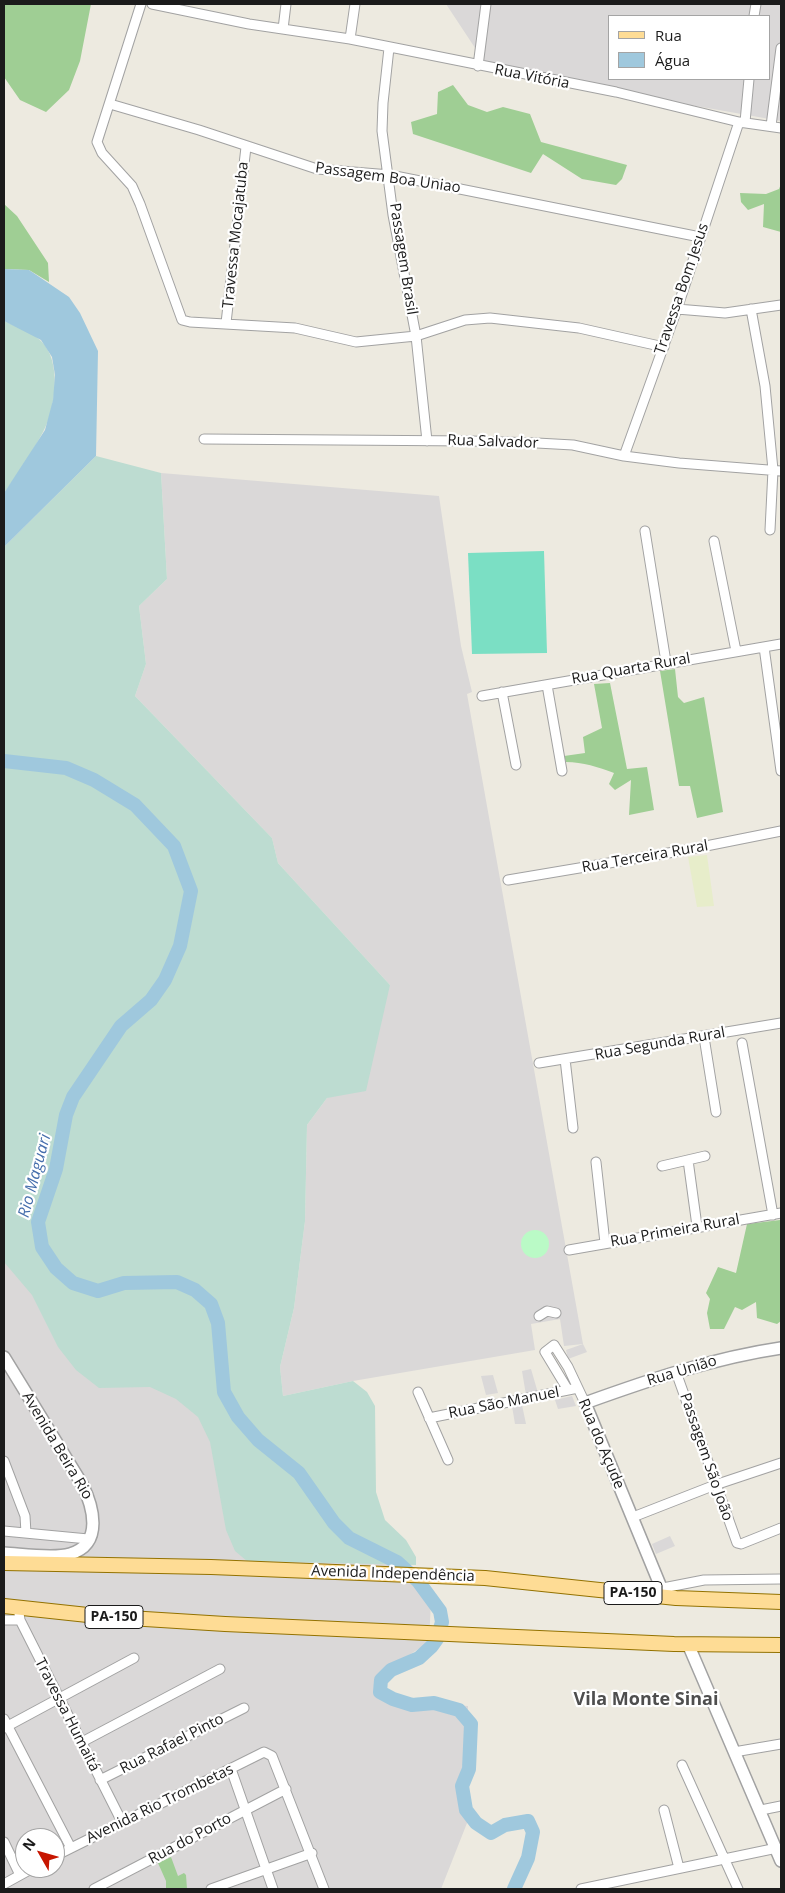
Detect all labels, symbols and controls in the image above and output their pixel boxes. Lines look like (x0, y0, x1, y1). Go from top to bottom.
legend (608, 15, 770, 80)
text: Rua (655, 25, 682, 45)
text: Água (655, 50, 690, 70)
street label: Rua Vitória (493, 61, 571, 93)
street label: Passagem Boa Uniao (314, 159, 462, 197)
street label: Travessa Mocajatuba (219, 161, 253, 309)
street label: Passagem Brasil (385, 202, 421, 316)
street label: Travessa Bom Jesus (651, 221, 713, 357)
street label: Rua Salvador (447, 431, 539, 453)
street label: Rua Quarta Rural (570, 650, 692, 688)
street label: Rua Terceira Rural (580, 837, 710, 877)
street label: Rua Segunda Rural (593, 1024, 727, 1064)
water label: Rio Maguari (15, 1132, 55, 1220)
street label: Rua Primeira Rural (609, 1211, 741, 1251)
street label: Rua União (645, 1352, 719, 1390)
street label: Rua São Manuel (447, 1383, 561, 1423)
street label: Avenida Beira Rio (18, 1389, 96, 1503)
street label: Passagem São João (676, 1391, 736, 1523)
street label: Rua do Açude (574, 1396, 628, 1492)
street label: Avenida Independência (311, 1562, 475, 1586)
road number: PA-150 (604, 1582, 662, 1605)
road number: PA-150 (85, 1605, 143, 1628)
street label: Travessa Humaitá (31, 1655, 103, 1775)
district label: Vila Monte Sinai (574, 1689, 718, 1711)
street label: Rua Rafael Pinto (117, 1710, 227, 1778)
street label: Avenida Rio Trombetas (83, 1761, 237, 1847)
street label: Rua do Porto (145, 1810, 235, 1868)
north arrow (15, 1828, 65, 1878)
text: N (18, 1834, 40, 1854)

